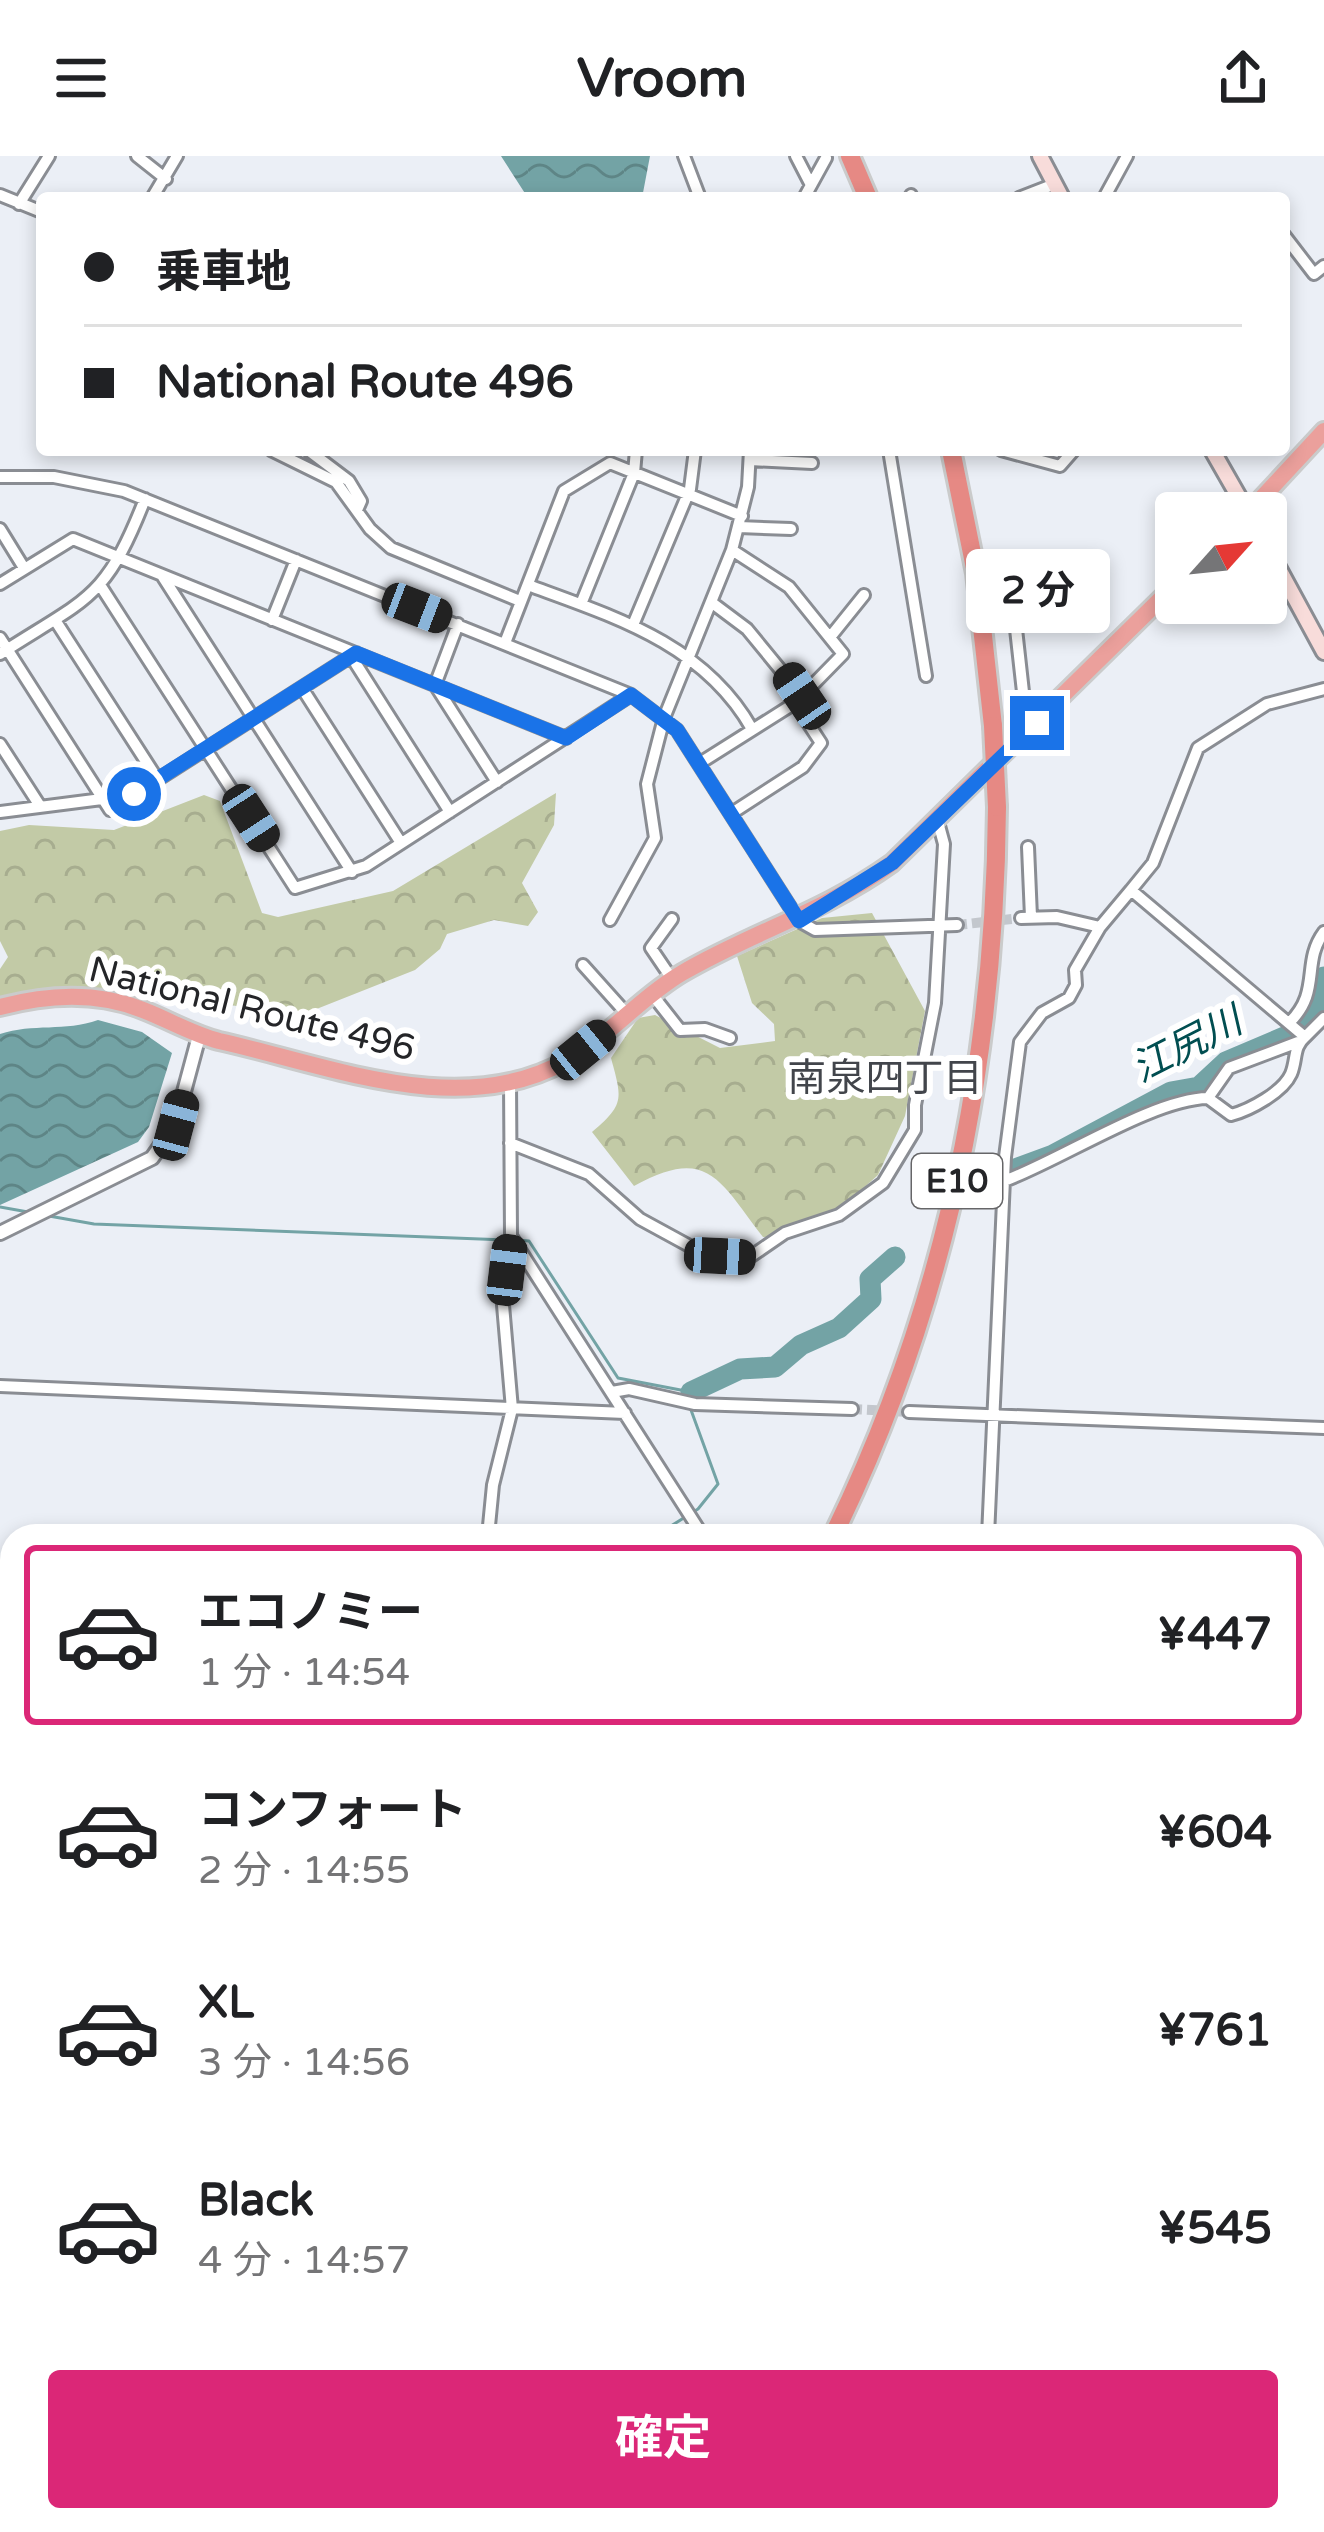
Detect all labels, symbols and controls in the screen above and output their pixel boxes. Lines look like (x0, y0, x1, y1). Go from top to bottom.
icon: menu (48, 45, 114, 111)
icon: share (1210, 45, 1276, 111)
text: Vroom (577, 46, 747, 111)
text: 乗車地 (156, 246, 291, 300)
text: National Route 496 (156, 356, 574, 410)
north arrow (1155, 492, 1287, 624)
map controls (1155, 492, 1287, 624)
callout: 2 分 (965, 549, 1109, 633)
text: 2 分 (1001, 567, 1075, 614)
car (377, 578, 457, 638)
car (767, 656, 837, 736)
route end (1010, 696, 1064, 750)
route start (107, 767, 161, 821)
car (216, 778, 286, 858)
street label: National Route 496 (85, 948, 419, 1070)
water label: 江尻川 (1124, 996, 1253, 1093)
car (544, 1013, 622, 1087)
district label: 南泉四丁目 (787, 1055, 983, 1102)
car (149, 1086, 203, 1164)
road number: E10 (912, 1154, 1002, 1208)
car (485, 1232, 529, 1308)
car (683, 1236, 757, 1276)
icon: car (54, 1581, 162, 1689)
text: エコノミー (198, 1586, 423, 1640)
text: ¥447 (1158, 1608, 1272, 1662)
text: 1 分 · 14:54 (198, 1649, 410, 1696)
icon: car (54, 1779, 162, 1887)
text: コンフォート (198, 1784, 467, 1838)
text: ¥604 (1158, 1806, 1272, 1860)
text: 2 分 · 14:55 (198, 1847, 410, 1894)
text: XL (198, 1976, 254, 2030)
icon: car (54, 1977, 162, 2085)
text: ¥761 (1158, 2004, 1272, 2058)
text: 3 分 · 14:56 (198, 2039, 410, 2086)
text: Black (198, 2174, 314, 2228)
icon: car (54, 2175, 162, 2283)
text: ¥545 (1158, 2202, 1272, 2256)
text: 4 分 · 14:57 (198, 2237, 410, 2284)
button: 確定 (48, 2370, 1278, 2508)

